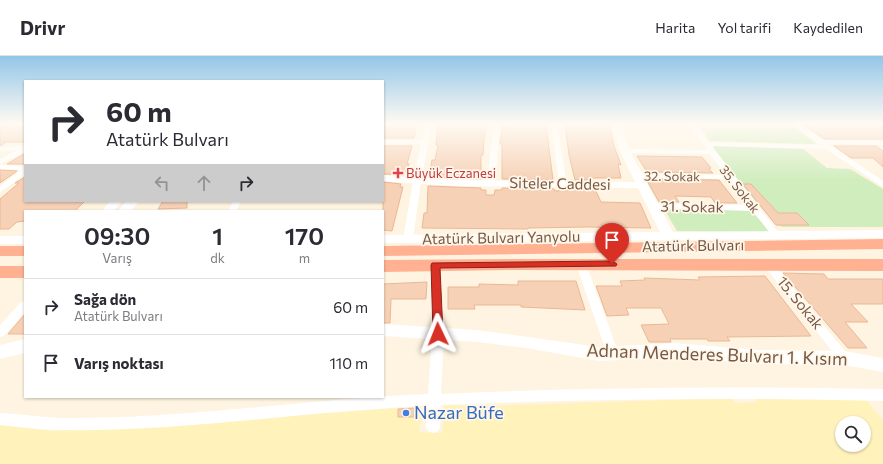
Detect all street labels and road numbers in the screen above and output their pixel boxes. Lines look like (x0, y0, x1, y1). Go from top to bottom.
street label: 35. Sokak (716, 162, 764, 216)
street label: 32. Sokak (644, 168, 700, 184)
street label: Siteler Caddesi (509, 173, 611, 193)
street label: 31. Sokak (660, 196, 724, 216)
street label: Atatürk Bulvarı Yanyolu (422, 227, 580, 247)
street label: Atatürk Bulvarı (642, 235, 744, 255)
street label: 15. Sokak (774, 272, 828, 333)
street label: Adnan Menderes Bulvarı 1. Kısım (586, 338, 848, 370)

